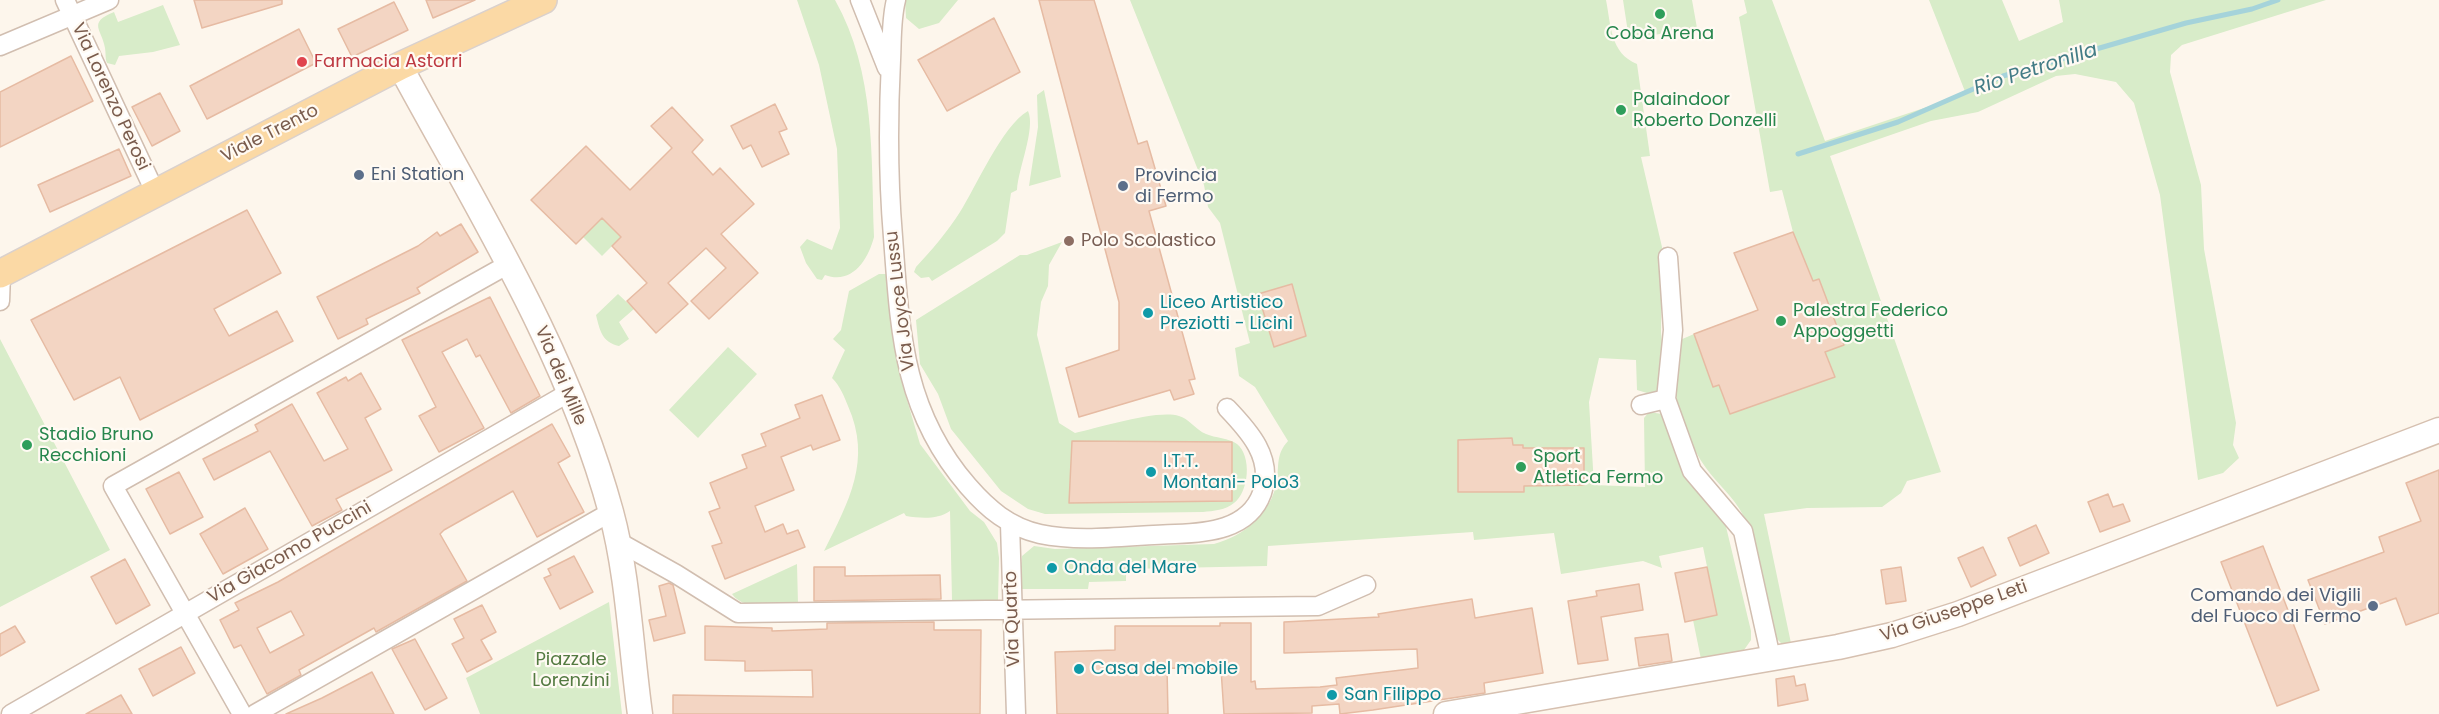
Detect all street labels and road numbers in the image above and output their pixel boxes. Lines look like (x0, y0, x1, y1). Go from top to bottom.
street label: Via Lorenzo Perosi (66, 20, 154, 174)
street label: Viale Trento (218, 100, 322, 168)
street label: Via Joyce Lussu (882, 230, 920, 372)
street label: Via dei Mille (529, 323, 591, 429)
street label: Via Giacomo Puccini (204, 497, 376, 609)
street label: Via Quarto (1001, 571, 1025, 667)
street label: Via Giuseppe Leti (1878, 577, 2030, 647)

